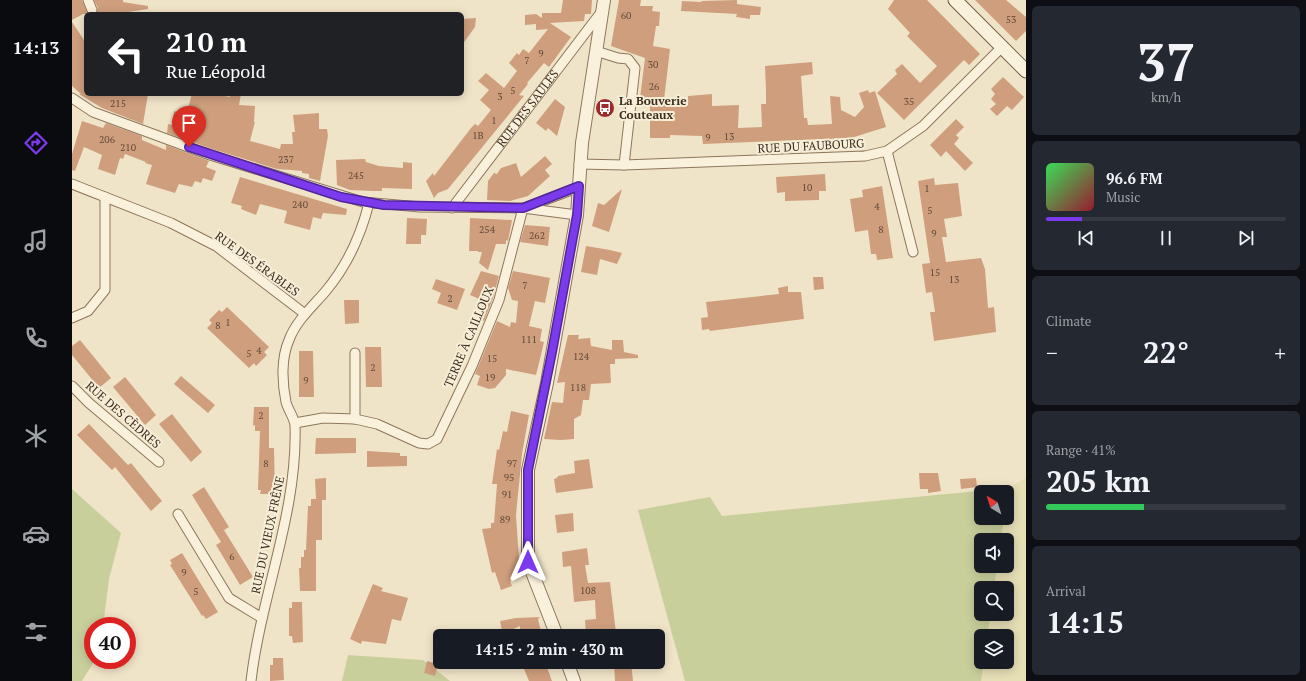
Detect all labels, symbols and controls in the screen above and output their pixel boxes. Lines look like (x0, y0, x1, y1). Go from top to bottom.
house number: 60 (621, 9, 631, 22)
house number: 53 (1006, 13, 1016, 26)
text: 210 m (166, 23, 247, 60)
text: 37 (1137, 27, 1195, 96)
icon: left (100, 28, 152, 80)
text: 14:13 (13, 35, 59, 59)
house number: 9 (538, 47, 544, 60)
house number: 7 (524, 54, 530, 67)
house number: 30 (648, 58, 658, 71)
text: Rue Léopold (166, 59, 266, 83)
street label: RUE DES SAULES (493, 67, 562, 150)
house number: 26 (649, 80, 660, 93)
house number: 5 (510, 84, 516, 97)
text: km/h (1151, 88, 1181, 106)
house number: 3 (497, 90, 503, 103)
place label: La Bouverie Couteaux (619, 93, 687, 122)
house number: 35 (904, 95, 914, 108)
house number: 215 (110, 97, 126, 110)
bus stop icon: La Bouverie Couteaux (594, 97, 616, 119)
pin (172, 106, 206, 147)
icon: arrive (178, 112, 200, 134)
house number: 1 (491, 114, 497, 127)
icon: directions (22, 129, 50, 157)
house number: 1B (472, 129, 484, 142)
house number: 13 (724, 130, 734, 143)
house number: 9 (705, 131, 711, 144)
house number: 206 (99, 133, 116, 146)
street label: RUE DU FAUBOURG (757, 135, 865, 156)
house number: 210 (120, 141, 136, 154)
house number: 237 (278, 153, 294, 166)
text: 96.6 FM (1106, 168, 1163, 188)
house number: 245 (348, 169, 364, 182)
house number: 10 (802, 181, 812, 194)
house number: 1 (924, 182, 930, 195)
text: Music (1106, 188, 1140, 206)
house number: 240 (292, 198, 308, 211)
house number: 4 (874, 200, 880, 213)
house number: 5 (927, 204, 933, 217)
house number: 254 (479, 223, 496, 236)
house number: 8 (878, 223, 884, 236)
icon: music (22, 227, 50, 255)
house number: 9 (931, 227, 937, 240)
icon: previous (1075, 227, 1097, 249)
icon: pause (1155, 227, 1177, 249)
icon: next (1235, 227, 1257, 249)
street label: RUE DES ÉRABLES (212, 228, 302, 299)
house number: 262 (529, 229, 545, 242)
house number: 15 (930, 266, 940, 279)
house number: 13 (949, 273, 959, 286)
house number: 7 (522, 279, 528, 292)
street label: TERRE À CAILLOUX (441, 284, 497, 389)
house number: 2 (447, 292, 453, 305)
text: Climate (1046, 312, 1091, 330)
house number: 1 (225, 316, 231, 329)
house number: 8 (215, 319, 221, 332)
icon: phone (22, 324, 50, 352)
text: 22° (1143, 332, 1189, 372)
house number: 111 (521, 333, 537, 346)
text: − (1046, 338, 1058, 367)
text: + (1274, 338, 1286, 367)
house number: 4 (256, 344, 262, 357)
house number: 5 (246, 347, 252, 360)
house number: 124 (573, 350, 590, 363)
house number: 15 (487, 352, 497, 365)
house number: 2 (370, 361, 376, 374)
house number: 19 (485, 371, 495, 384)
house number: 9 (303, 374, 309, 387)
street label: RUE DES CÈDRES (83, 378, 164, 451)
house number: 118 (570, 381, 586, 394)
house number: 2 (258, 409, 264, 422)
icon: climate (22, 422, 50, 450)
text: Range · 41% (1046, 441, 1116, 459)
house number: 8 (263, 457, 269, 470)
house number: 97 (507, 457, 517, 470)
text: 205 km (1046, 461, 1150, 501)
house number: 95 (504, 471, 514, 484)
street label: RUE DU VIEUX FRÊNE (248, 475, 287, 595)
north arrow (974, 485, 1014, 525)
map controls (974, 485, 1014, 669)
house number: 91 (502, 488, 512, 501)
house number: 89 (500, 513, 510, 526)
icon: car (22, 520, 50, 548)
button: sound (974, 533, 1014, 573)
position arrow (507, 541, 549, 583)
house number: 6 (229, 550, 235, 563)
house number: 9 (181, 566, 187, 579)
button: search (974, 581, 1014, 621)
text: Arrival (1046, 582, 1086, 600)
house number: 108 (580, 584, 596, 597)
house number: 5 (193, 585, 199, 598)
text: 14:15 (1046, 602, 1124, 642)
speed limit sign: 40 (84, 617, 136, 669)
icon: filters (22, 618, 50, 646)
button: layers (974, 629, 1014, 669)
text: 14:15 · 2 min · 430 m (475, 639, 623, 659)

